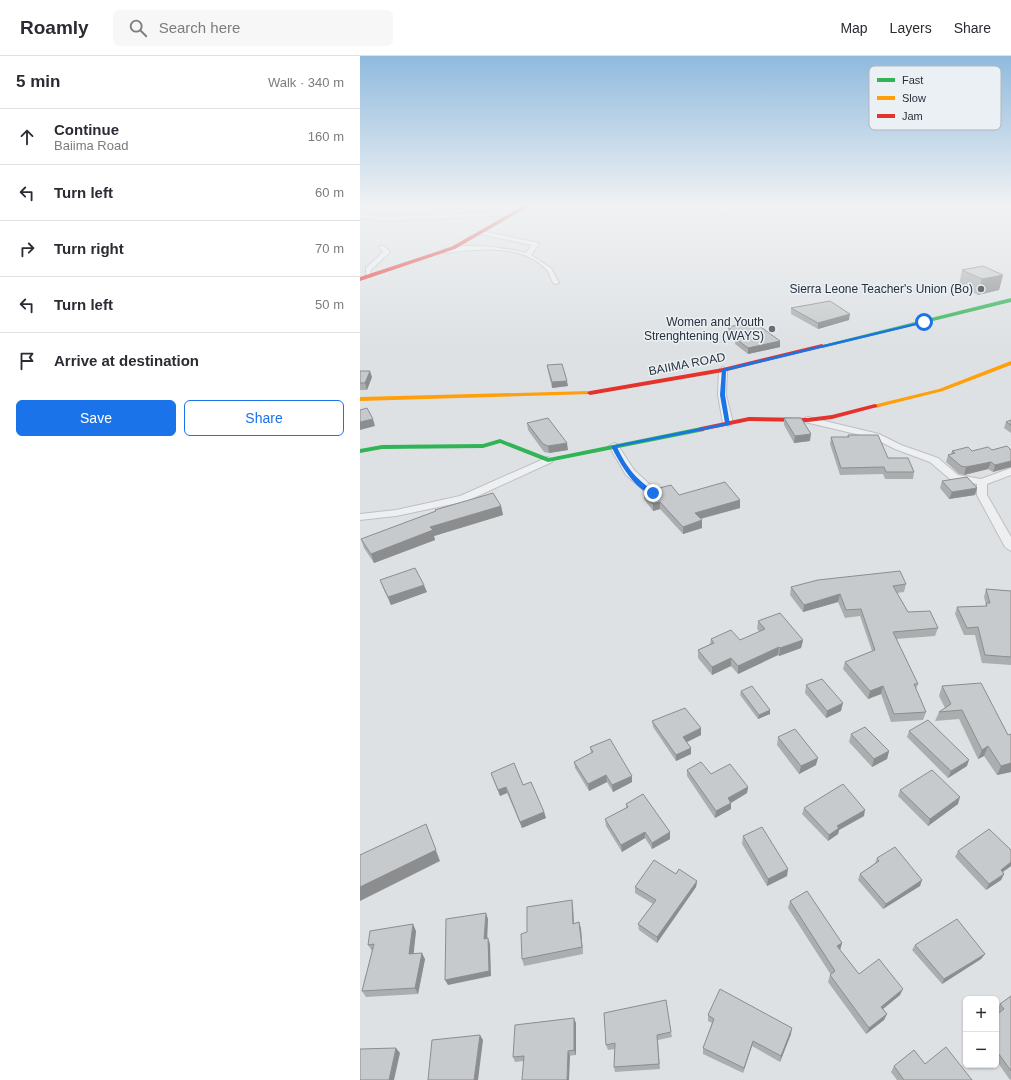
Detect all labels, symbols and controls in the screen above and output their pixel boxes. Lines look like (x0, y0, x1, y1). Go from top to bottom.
search box (113, 10, 393, 46)
text: Roamly (20, 17, 89, 38)
icon: search (127, 17, 149, 39)
text: Search here (159, 19, 240, 36)
text: Map (840, 20, 868, 36)
text: Layers (890, 20, 932, 36)
text: Share (954, 20, 991, 36)
legend (869, 66, 1001, 130)
text: 5 min (16, 72, 60, 91)
text: Fast (902, 74, 923, 86)
text: Walk · 340 m (268, 75, 344, 90)
text: Slow (902, 92, 926, 104)
text: Jam (902, 110, 923, 122)
text: Continue (54, 121, 119, 138)
icon: ahead (16, 126, 38, 148)
text: 160 m (308, 129, 344, 144)
text: Baiima Road (54, 138, 128, 153)
icon: left (16, 182, 38, 204)
text: Turn left (54, 184, 113, 201)
text: 60 m (315, 185, 344, 200)
icon: right (16, 238, 38, 260)
text: Turn right (54, 240, 124, 257)
text: 70 m (315, 241, 344, 256)
place label: Sierra Leone Teacher's Union (Bo) (789, 282, 973, 296)
marker: Sierra Leone Teacher's Union (Bo) (976, 284, 986, 294)
icon: left (16, 294, 38, 316)
text: Turn left (54, 296, 113, 313)
text: 50 m (315, 297, 344, 312)
route start (915, 313, 933, 331)
place label: Women and Youth Strenghtening (WAYS) (644, 315, 764, 343)
marker: Women and Youth Strenghtening (WAYS) (767, 324, 777, 334)
icon: arrive (16, 350, 38, 372)
street label: BAIIMA ROAD (647, 350, 727, 378)
text: Arrive at destination (54, 352, 199, 369)
button: Save (16, 400, 176, 436)
button: Share (184, 400, 344, 436)
route end (644, 484, 662, 502)
map controls (963, 996, 999, 1068)
button: + (963, 996, 999, 1032)
button: − (963, 1032, 999, 1068)

